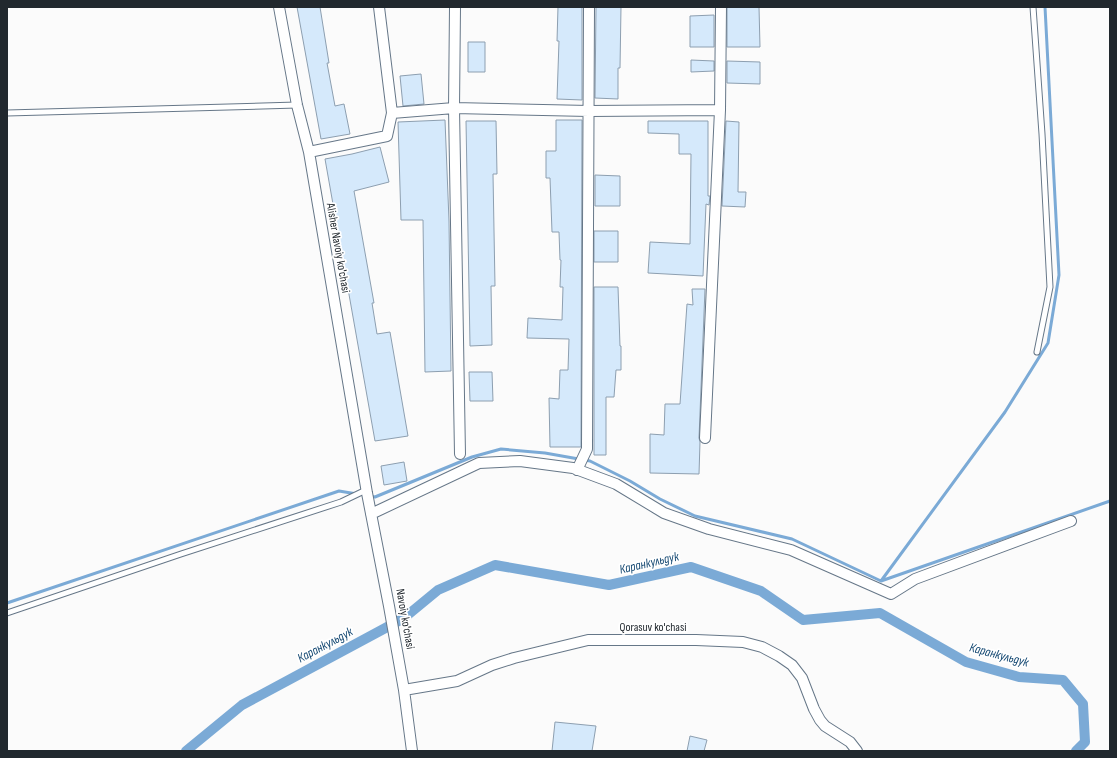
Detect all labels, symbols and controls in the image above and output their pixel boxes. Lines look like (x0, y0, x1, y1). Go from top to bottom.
street label: Alisher Navoiy ko'chasi (323, 201, 353, 294)
water label: Каранкульдук (618, 548, 681, 578)
street label: Navoiy ko'chasi (392, 588, 418, 650)
street label: Qorasuv ko'chasi (620, 620, 687, 635)
water label: Каранкульдук (295, 623, 356, 666)
water label: Каранкульдук (968, 639, 1031, 671)

